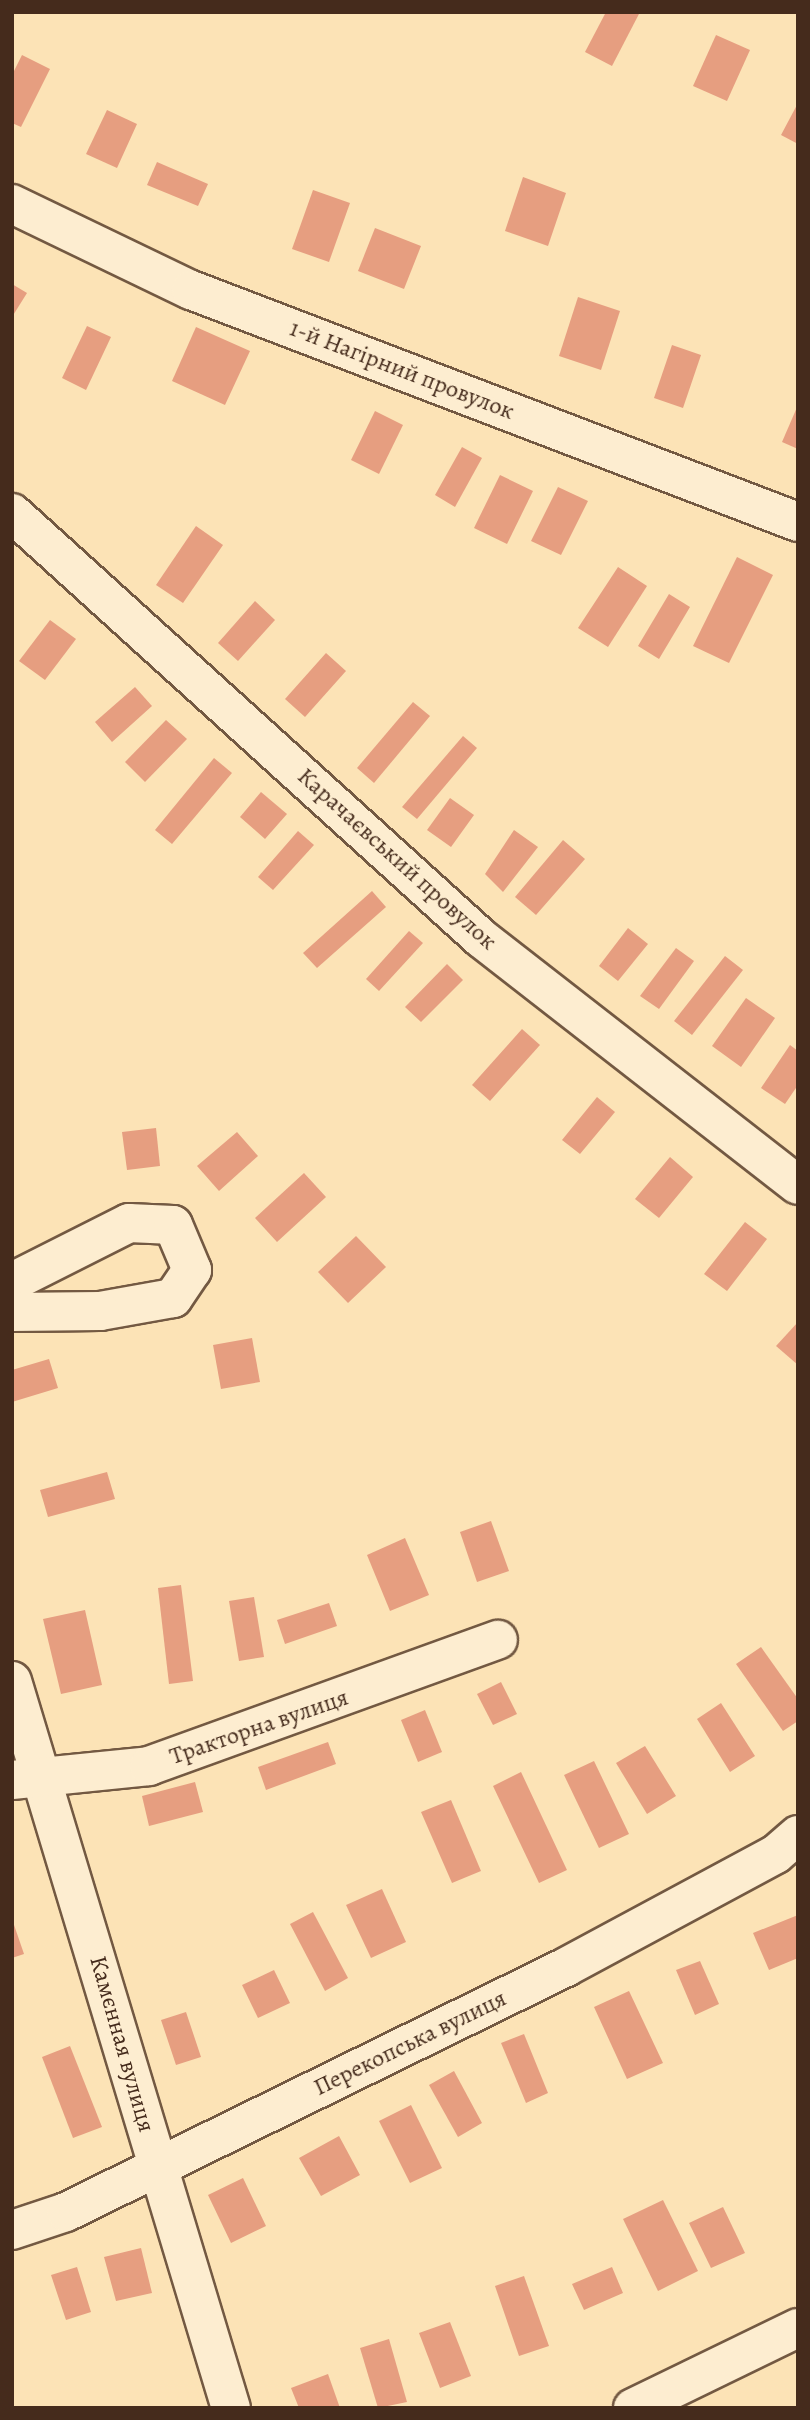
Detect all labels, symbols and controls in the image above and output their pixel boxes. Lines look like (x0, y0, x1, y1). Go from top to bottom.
street label: 1-й Нагірний провулок (286, 314, 518, 426)
street label: Карачаєвський провулок (291, 762, 503, 956)
street label: Тракторна вулиця (166, 1683, 352, 1771)
street label: Камєнная вулиця (83, 1953, 161, 2135)
street label: Перекопська вулиця (309, 1984, 511, 2102)

